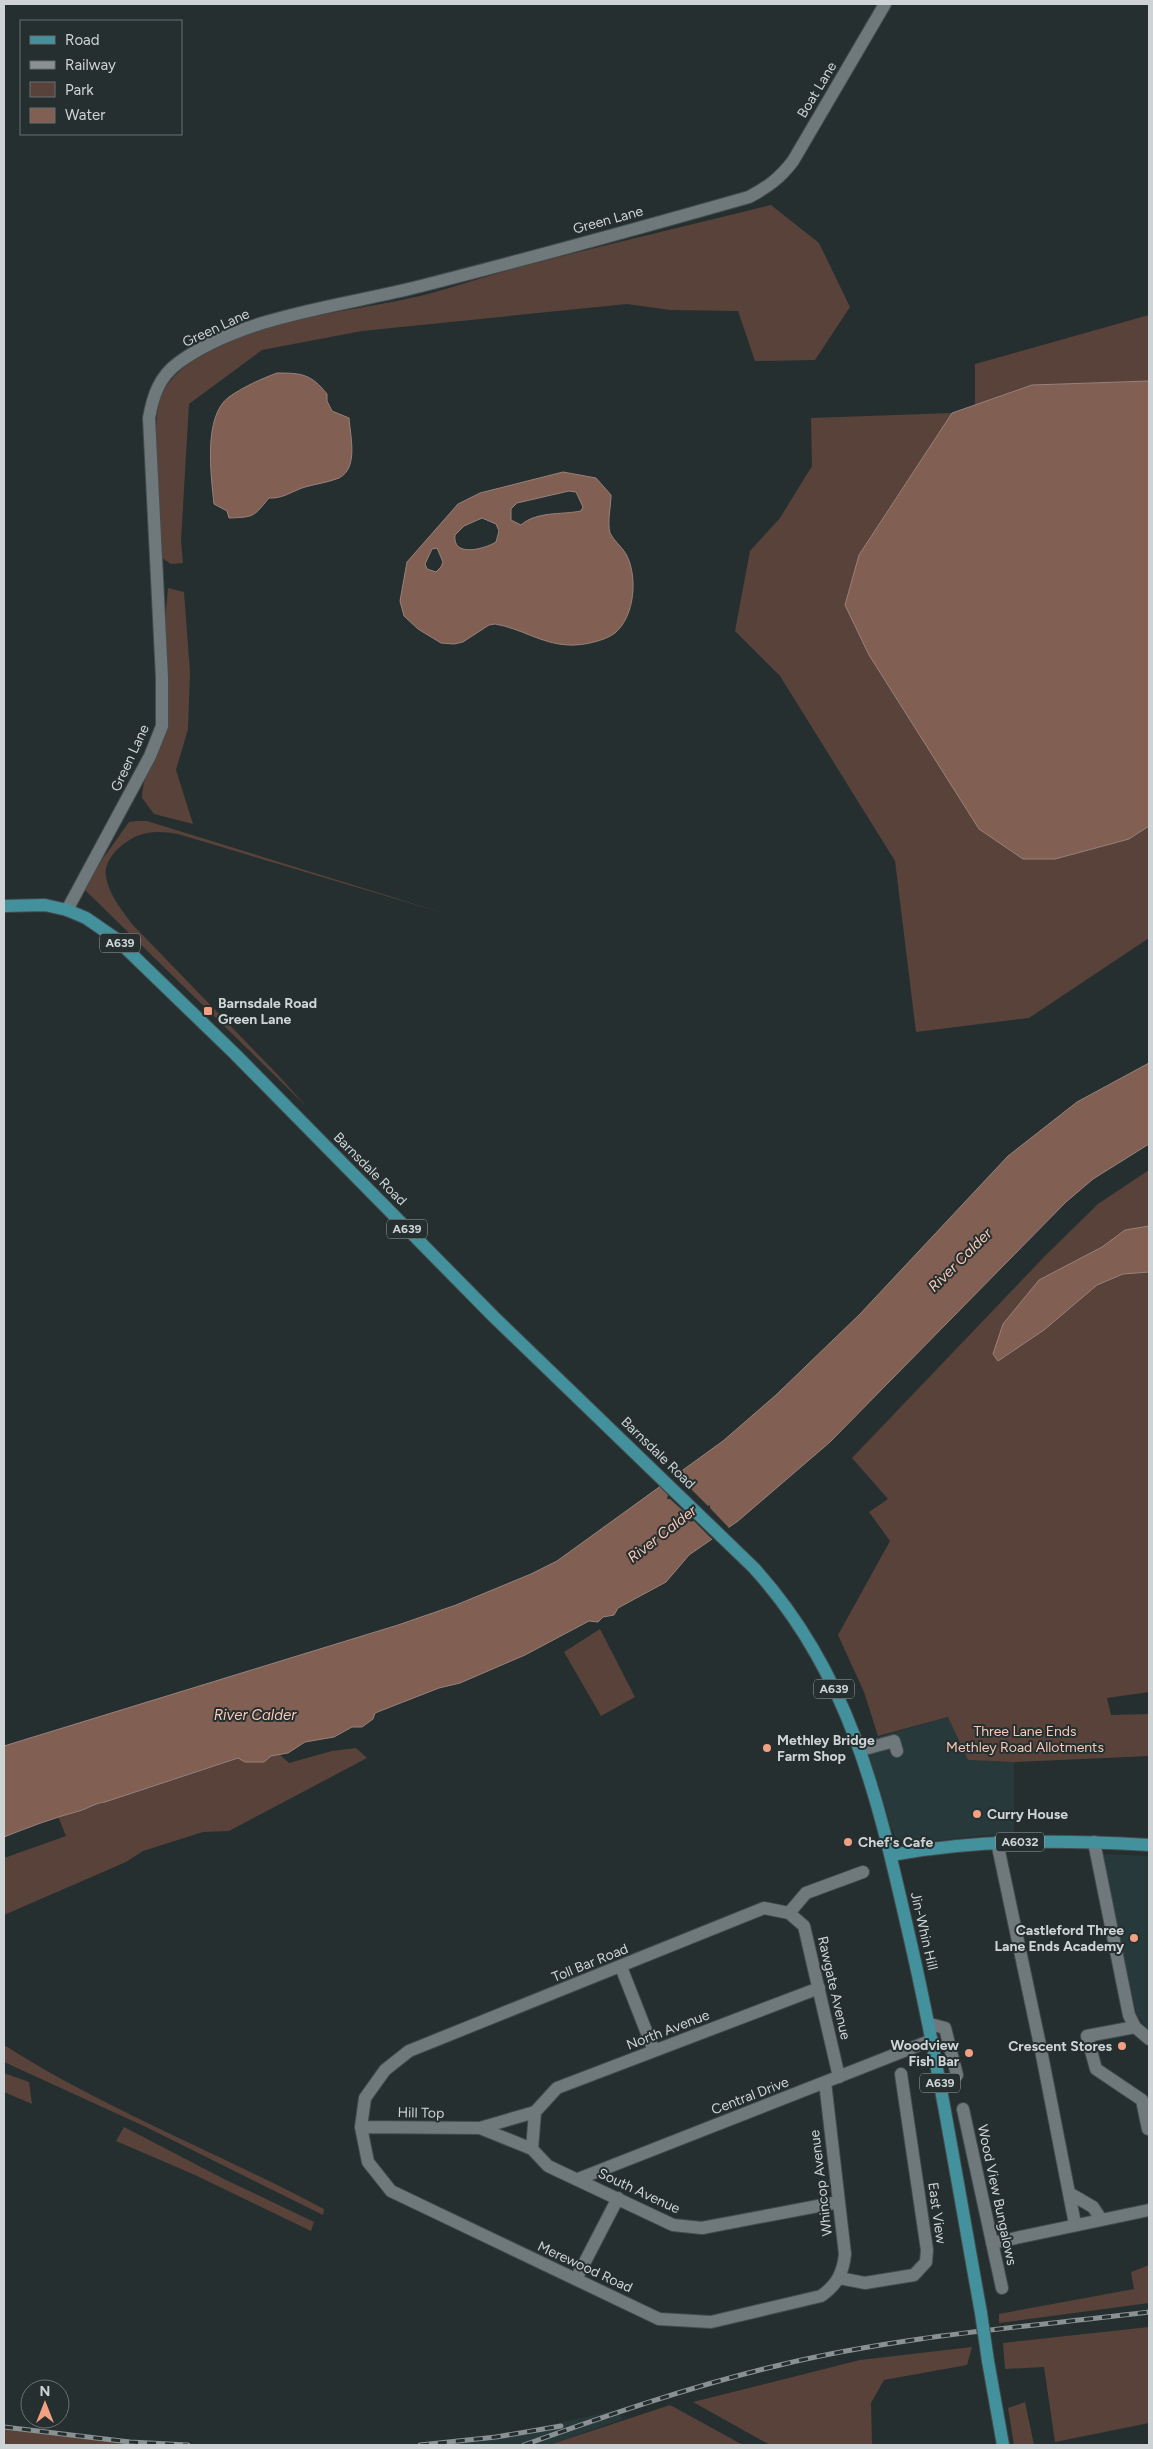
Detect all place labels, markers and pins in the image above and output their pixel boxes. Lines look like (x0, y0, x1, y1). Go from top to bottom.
place label: Barnsdale Road Green Lane (218, 995, 317, 1028)
marker: Barnsdale Road Green Lane (202, 1005, 214, 1017)
place label: Methley Bridge Farm Shop (777, 1732, 875, 1765)
marker: Methley Bridge Farm Shop (761, 1742, 773, 1754)
place label: Curry House (987, 1806, 1068, 1823)
marker: Curry House (971, 1808, 983, 1820)
place label: Chef's Cafe (858, 1834, 934, 1851)
marker: Chef's Cafe (842, 1836, 854, 1848)
place label: Castleford Three Lane Ends Academy (994, 1922, 1125, 1955)
marker: Castleford Three Lane Ends Academy (1128, 1932, 1140, 1944)
place label: Woodview Fish Bar (891, 2037, 960, 2070)
place label: Crescent Stores (1008, 2038, 1112, 2055)
marker: Crescent Stores (1116, 2040, 1128, 2052)
marker: Woodview Fish Bar (963, 2047, 975, 2059)

